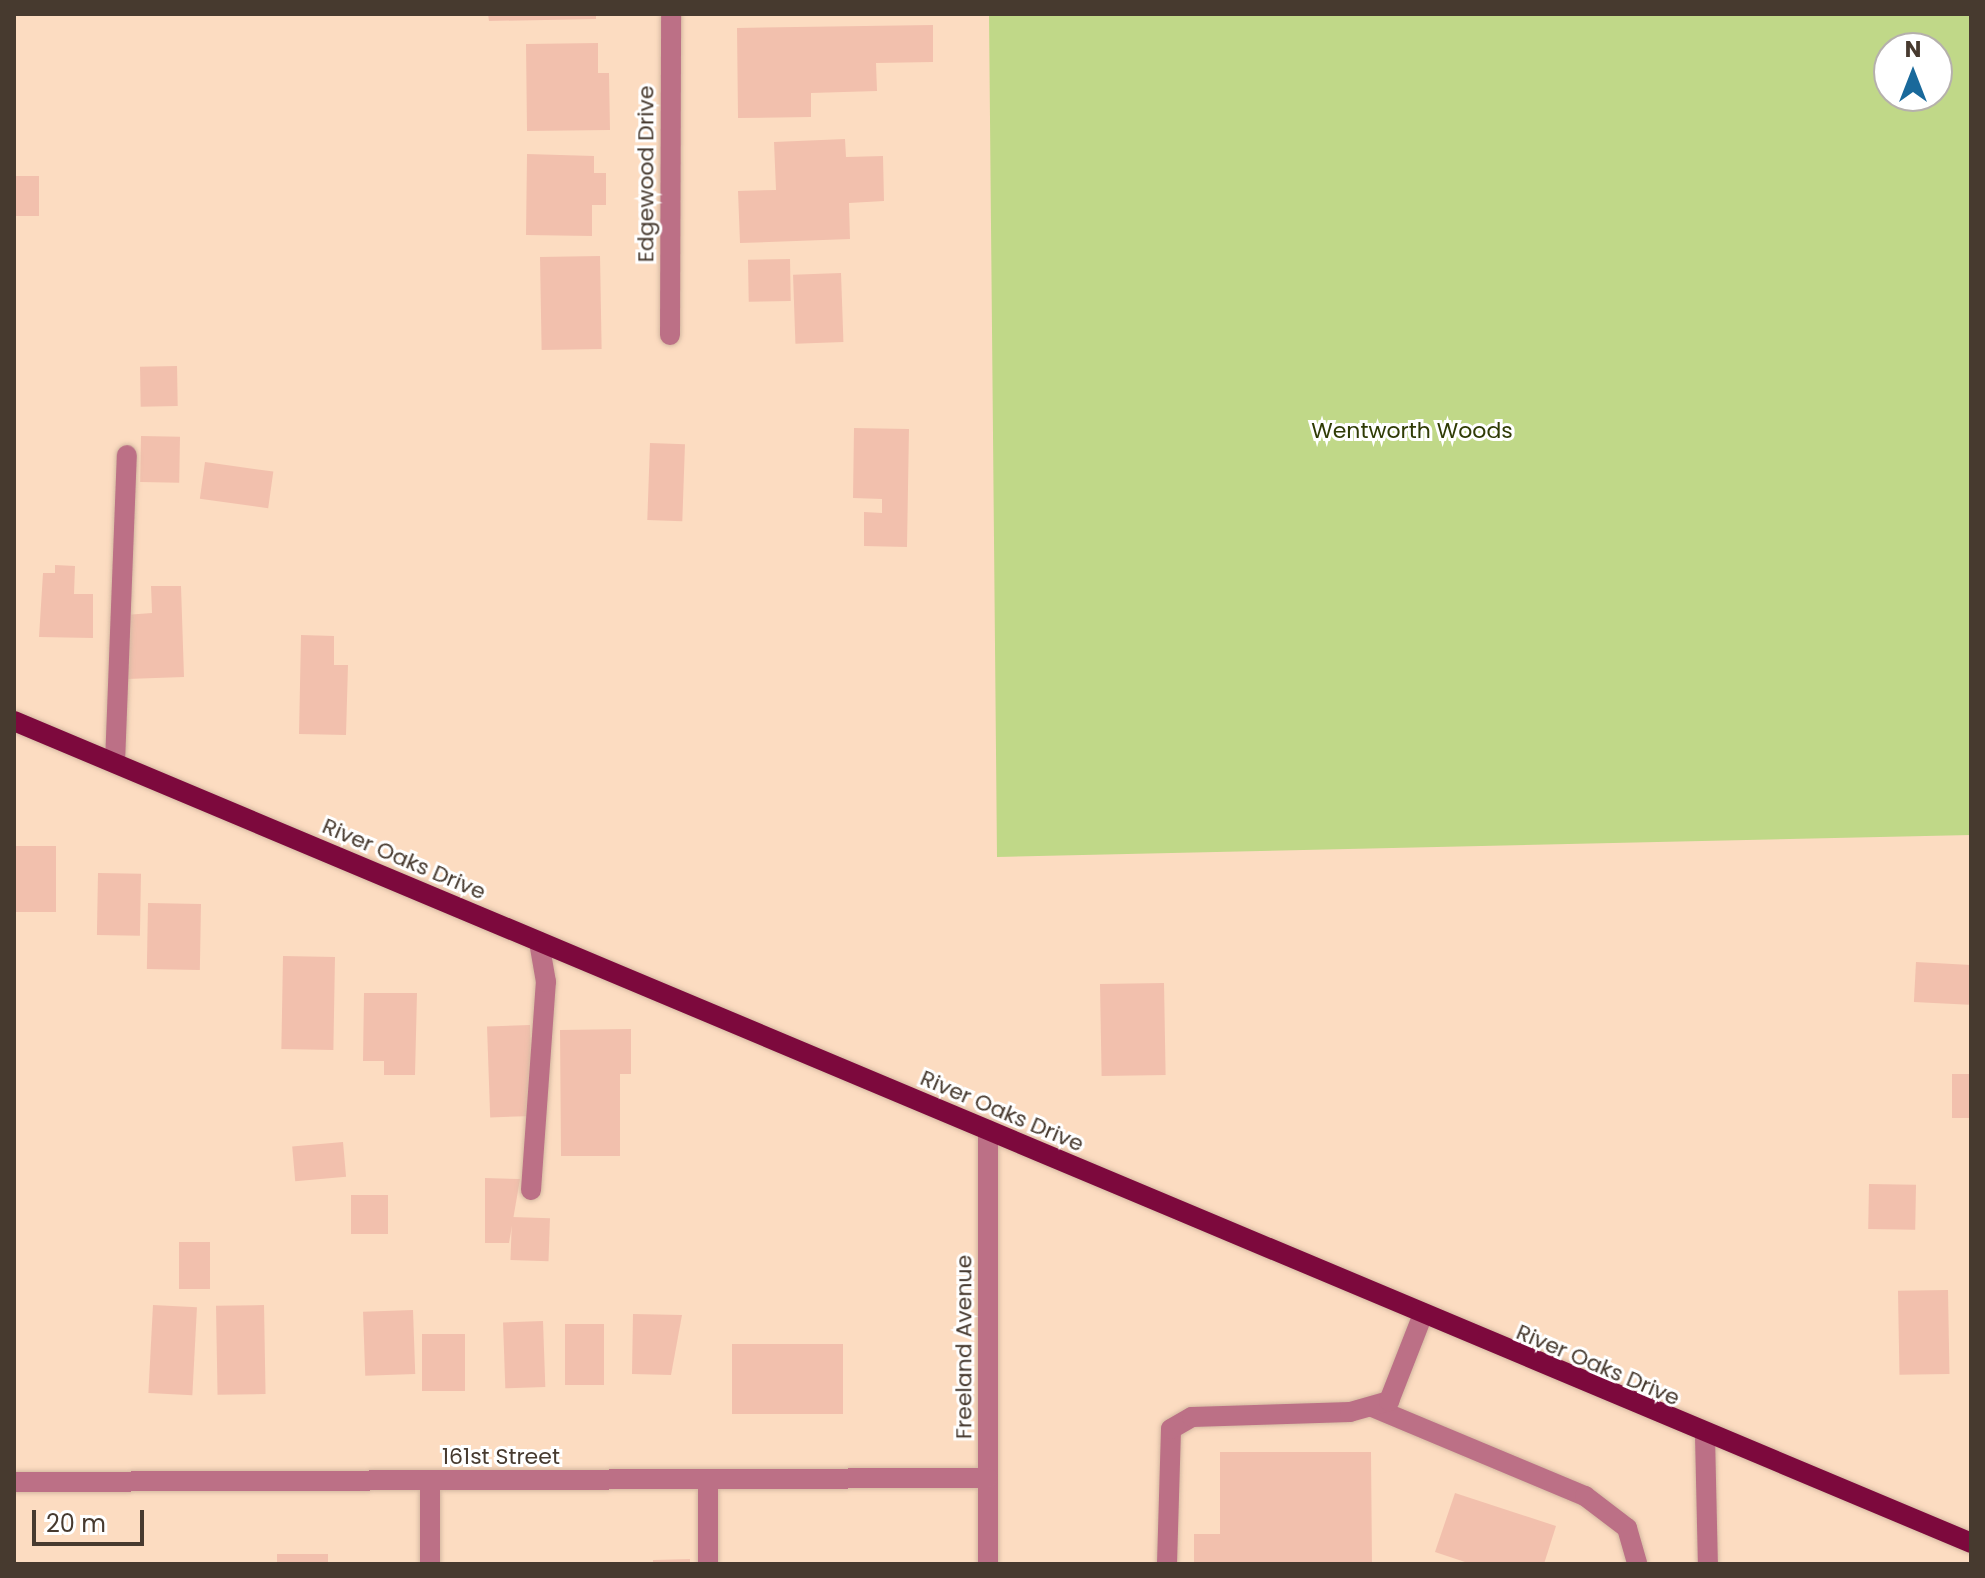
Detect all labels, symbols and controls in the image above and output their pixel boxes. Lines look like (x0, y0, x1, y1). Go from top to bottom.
north arrow (1873, 32, 1953, 112)
text: N (1905, 34, 1921, 65)
street label: Edgewood Drive (633, 86, 659, 262)
park label: Wentworth Woods (1311, 418, 1513, 444)
street label: River Oaks Drive (318, 813, 490, 905)
street label: River Oaks Drive (916, 1065, 1088, 1157)
street label: Freeland Avenue (951, 1255, 977, 1439)
street label: River Oaks Drive (1512, 1319, 1684, 1411)
street label: 161st Street (442, 1444, 560, 1470)
scale bar (36, 1494, 148, 1544)
text: 20 m (46, 1507, 106, 1540)

